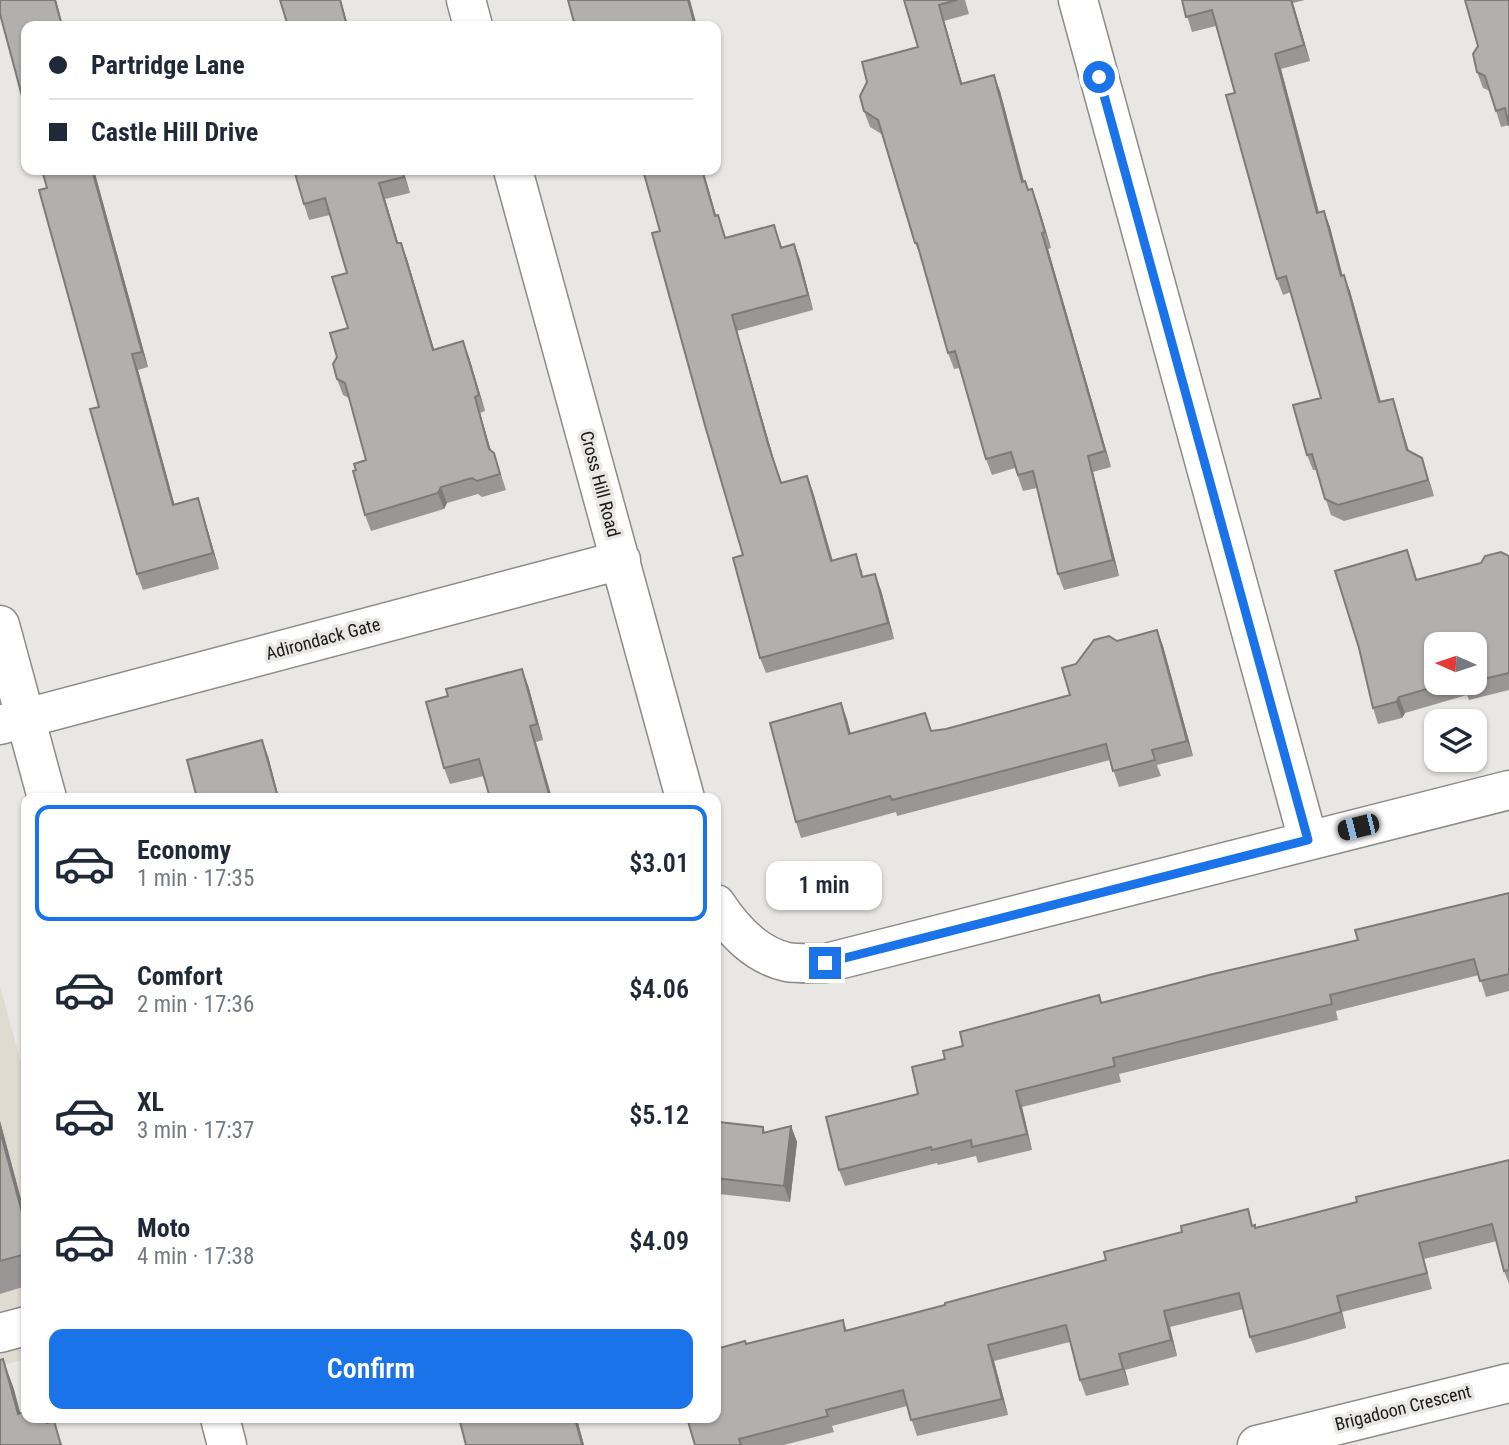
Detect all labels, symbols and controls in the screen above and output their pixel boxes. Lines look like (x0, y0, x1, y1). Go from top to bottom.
text: Partridge Lane (91, 50, 245, 80)
route start (1083, 61, 1115, 93)
text: Castle Hill Drive (91, 117, 258, 147)
street label: Cross Hill Road (576, 429, 625, 539)
street label: Adirondack Gate (263, 613, 382, 664)
north arrow (1424, 632, 1488, 695)
map controls (1424, 632, 1487, 772)
button: layers (1424, 709, 1487, 772)
car (1336, 812, 1381, 842)
icon: car (53, 832, 116, 895)
text: Economy (137, 835, 231, 865)
text: $3.01 (629, 848, 689, 878)
callout: 1 min (767, 862, 883, 911)
text: 1 min · 17:35 (137, 865, 254, 892)
text: 1 min (799, 872, 849, 899)
route end (809, 947, 841, 979)
icon: car (53, 958, 116, 1021)
text: Comfort (137, 961, 223, 991)
text: $4.06 (629, 974, 689, 1004)
text: 2 min · 17:36 (137, 991, 254, 1018)
icon: car (53, 1084, 116, 1147)
text: XL (137, 1087, 164, 1117)
text: $5.12 (629, 1100, 689, 1130)
text: 3 min · 17:37 (137, 1117, 254, 1144)
icon: car (53, 1210, 116, 1273)
text: Moto (137, 1213, 190, 1243)
text: $4.09 (629, 1226, 689, 1256)
text: 4 min · 17:38 (137, 1243, 254, 1270)
button: Confirm (49, 1329, 693, 1409)
street label: Brigadoon Crescent (1333, 1380, 1473, 1435)

